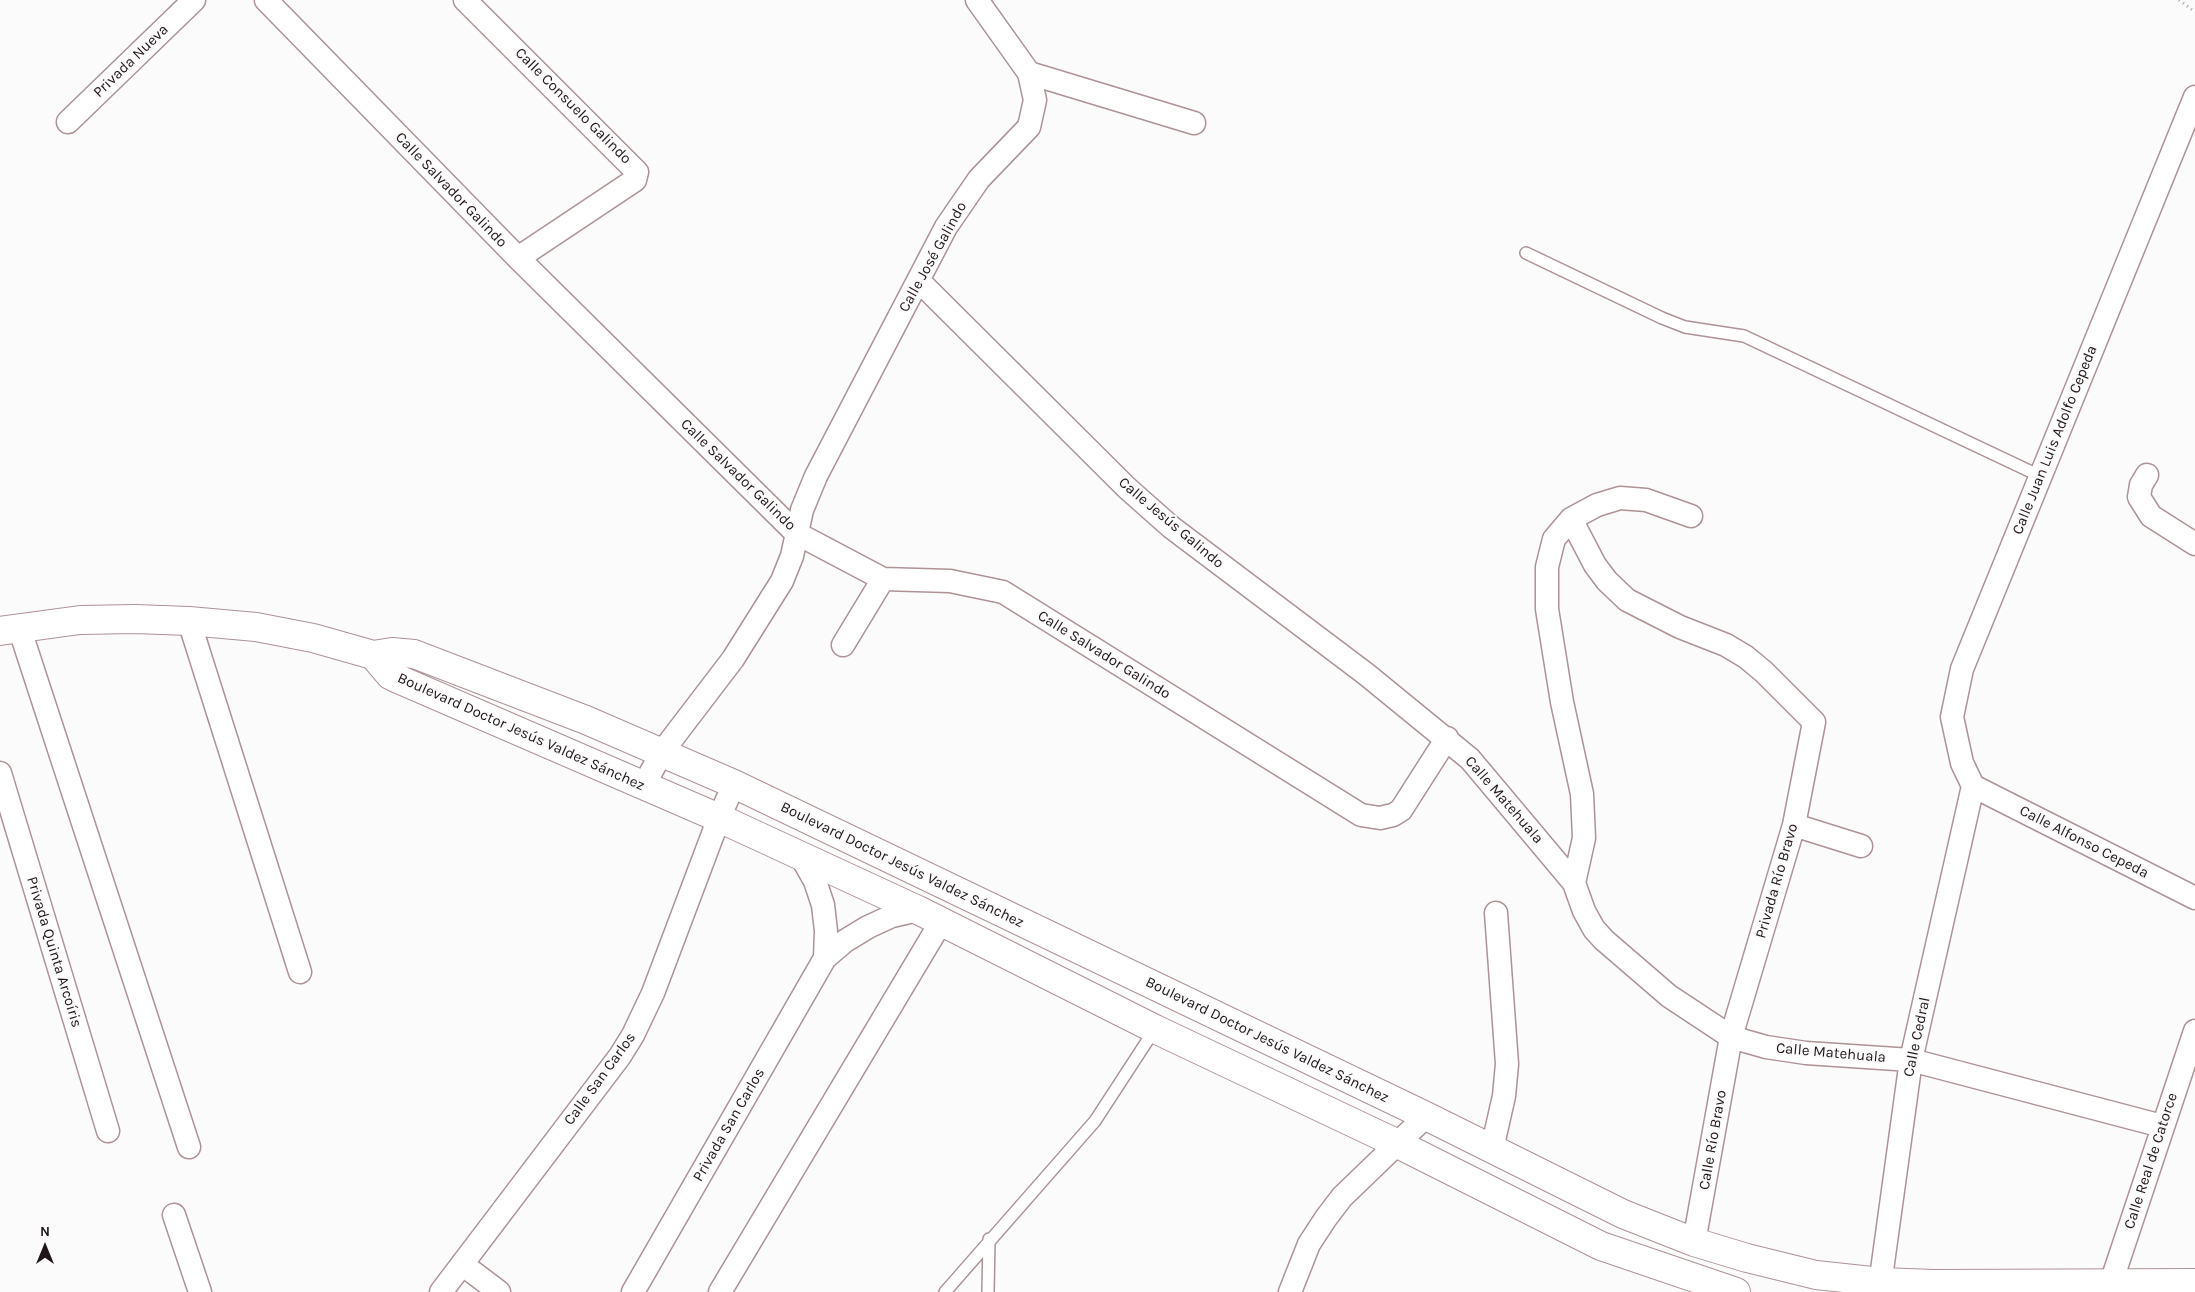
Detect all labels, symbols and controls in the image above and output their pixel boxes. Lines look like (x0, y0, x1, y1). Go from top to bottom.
street label: Privada Nueva (90, 21, 172, 101)
street label: Calle Consuelo Galindo (511, 44, 635, 168)
street label: Calle Salvador Galindo (391, 129, 511, 251)
street label: Calle José Galindo (895, 199, 971, 315)
street label: Calle Juan Luis Adolfo Cepeda (2009, 343, 2101, 537)
street label: Calle Salvador Galindo (677, 415, 799, 535)
street label: Calle Jesús Galindo (1115, 474, 1227, 572)
street label: Calle Salvador Galindo (1034, 607, 1174, 703)
street label: Boulevard Doctor Jesús Valdez Sánchez (395, 669, 647, 795)
street label: Calle Matehuala (1461, 752, 1547, 848)
street label: Boulevard Doctor Jesús Valdez Sánchez (777, 798, 1027, 932)
street label: Calle Alfonso Cepeda (2016, 802, 2152, 882)
street label: Privada Río Bravo (1752, 821, 1802, 941)
street label: Privada Quinta Arcoíris (22, 874, 86, 1030)
street label: Boulevard Doctor Jesús Valdez Sánchez (1142, 973, 1392, 1107)
street label: Calle Cedral (1900, 996, 1934, 1078)
street label: Calle San Carlos (560, 1029, 640, 1129)
street label: Calle Matehuala (1775, 1039, 1887, 1067)
street label: Privada San Carlos (689, 1065, 769, 1185)
street label: Calle Río Bravo (1695, 1089, 1731, 1191)
street label: Calle Real de Catorce (2120, 1091, 2182, 1231)
north arrow (20, 1222, 70, 1272)
text: N (40, 1223, 50, 1240)

